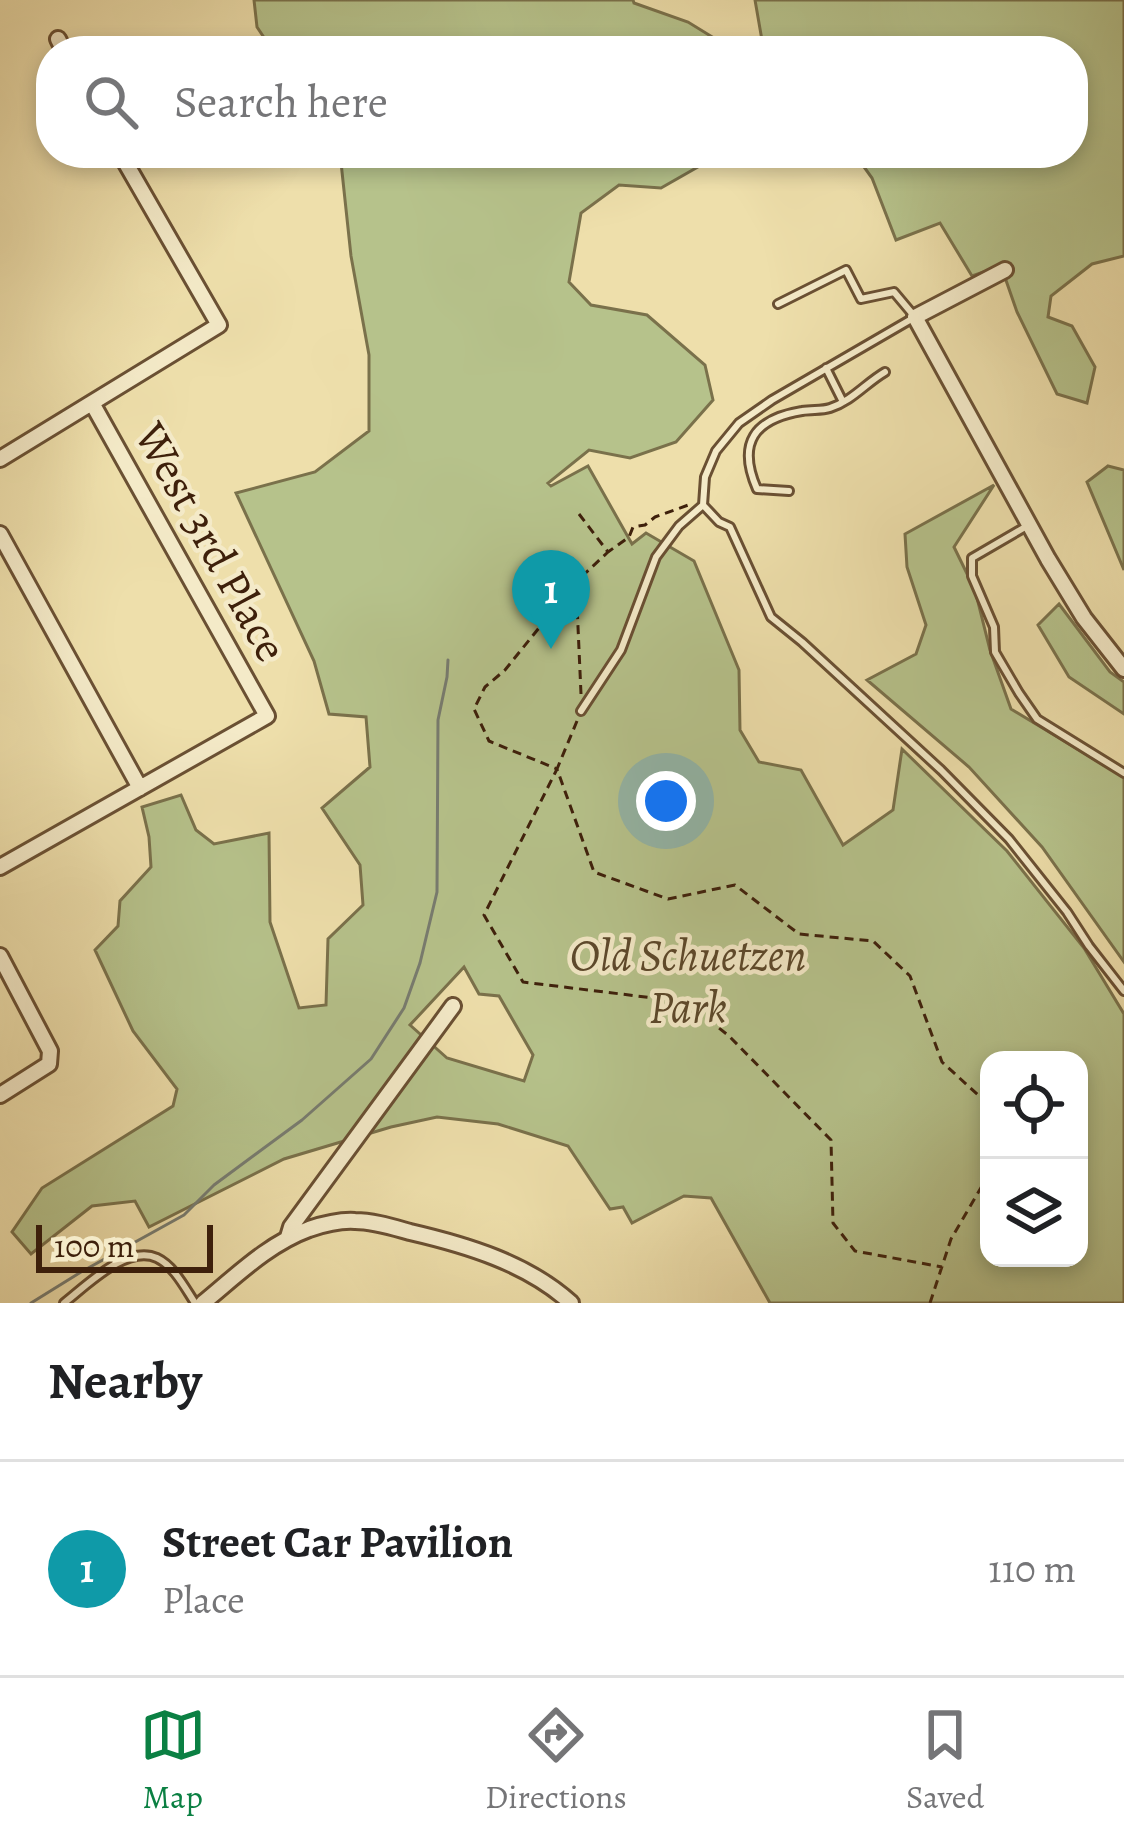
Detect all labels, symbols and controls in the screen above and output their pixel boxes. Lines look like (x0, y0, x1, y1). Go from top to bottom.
search box (36, 36, 1088, 168)
icon: search (78, 69, 144, 135)
text: Search here (174, 71, 388, 133)
street label: West 3rd Place (119, 410, 302, 673)
pin: 1 (512, 550, 590, 649)
your location (636, 771, 696, 831)
park label: Old Schuetzen Park (570, 924, 806, 1038)
map controls (980, 1051, 1088, 1267)
button: locate (980, 1051, 1088, 1159)
button: layers (980, 1159, 1088, 1267)
scale bar (36, 1219, 213, 1272)
text: 100 m (54, 1223, 134, 1268)
text: Nearby (48, 1346, 202, 1416)
text: Street Car Pavilion (162, 1511, 513, 1573)
text: 1 (80, 1542, 94, 1595)
text: 110 m (988, 1542, 1076, 1595)
text: Place (162, 1573, 245, 1626)
tab: Map (140, 1702, 206, 1819)
tab: Directions (485, 1702, 627, 1819)
tab: Saved (906, 1702, 984, 1819)

